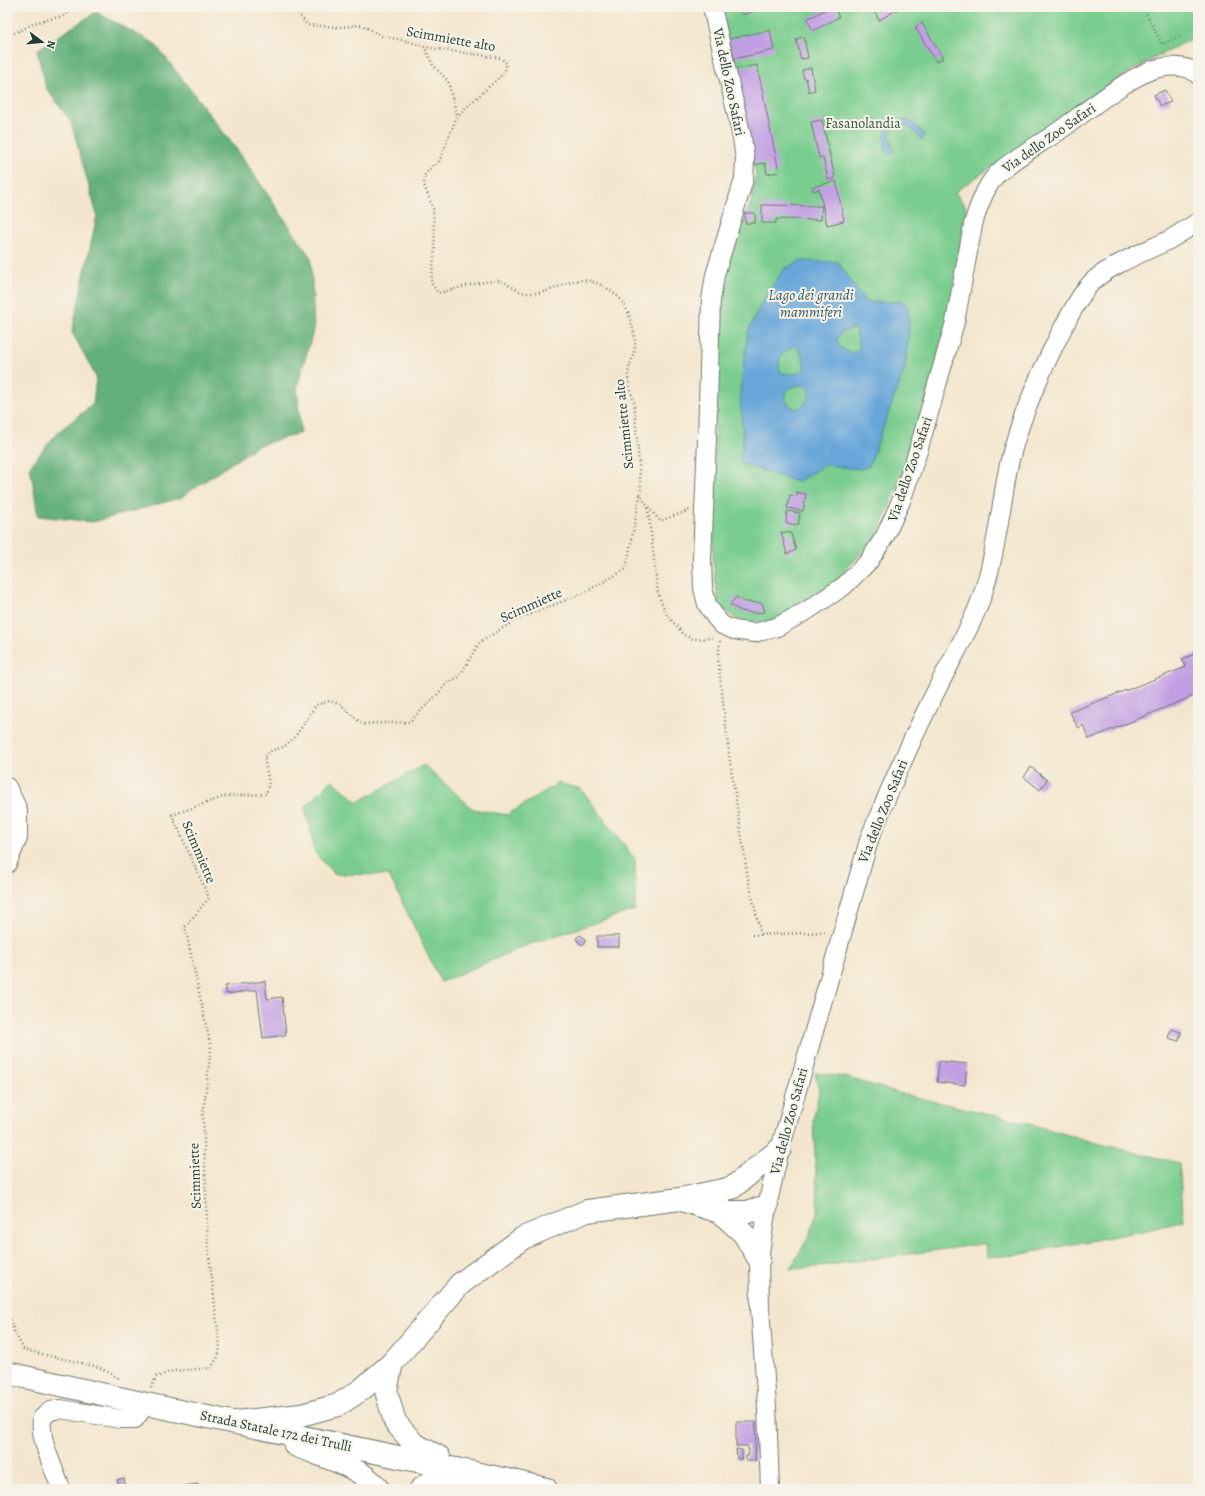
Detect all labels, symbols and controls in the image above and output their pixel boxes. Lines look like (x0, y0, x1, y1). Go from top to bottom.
north arrow (22, 22, 62, 62)
street label: Scimmiette alto (405, 22, 497, 56)
street label: Via dello Zoo Safari (708, 25, 750, 138)
text: N (43, 39, 59, 51)
street label: Via dello Zoo Safari (998, 99, 1100, 178)
park label: Fasanolandia (825, 114, 901, 133)
water label: Lago dei grandi mammiferi (768, 285, 854, 322)
street label: Scimmiette alto (610, 378, 638, 470)
street label: Via dello Zoo Safari (883, 414, 937, 525)
street label: Scimmiette (497, 583, 565, 627)
street label: Via dello Zoo Safari (853, 756, 912, 866)
street label: Scimmiette (177, 818, 221, 886)
street label: Via dello Zoo Safari (765, 1065, 812, 1178)
street label: Scimmiette (184, 1143, 206, 1209)
street label: Strada Statale 172 dei Trulli (199, 1406, 353, 1456)

